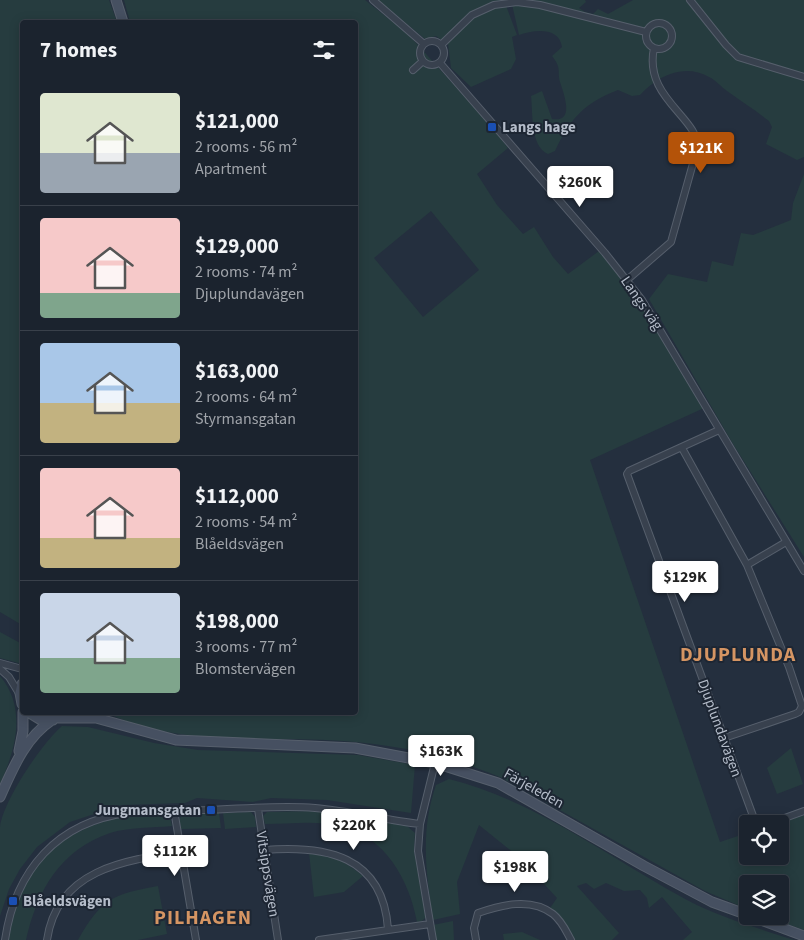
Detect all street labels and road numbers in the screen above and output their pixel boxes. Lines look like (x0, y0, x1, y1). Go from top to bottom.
street label: Langs väg (615, 272, 668, 335)
street label: Djuplundavägen (692, 676, 747, 780)
street label: Färjeleden (500, 763, 568, 814)
street label: Vitsippsvägen (250, 830, 285, 918)

